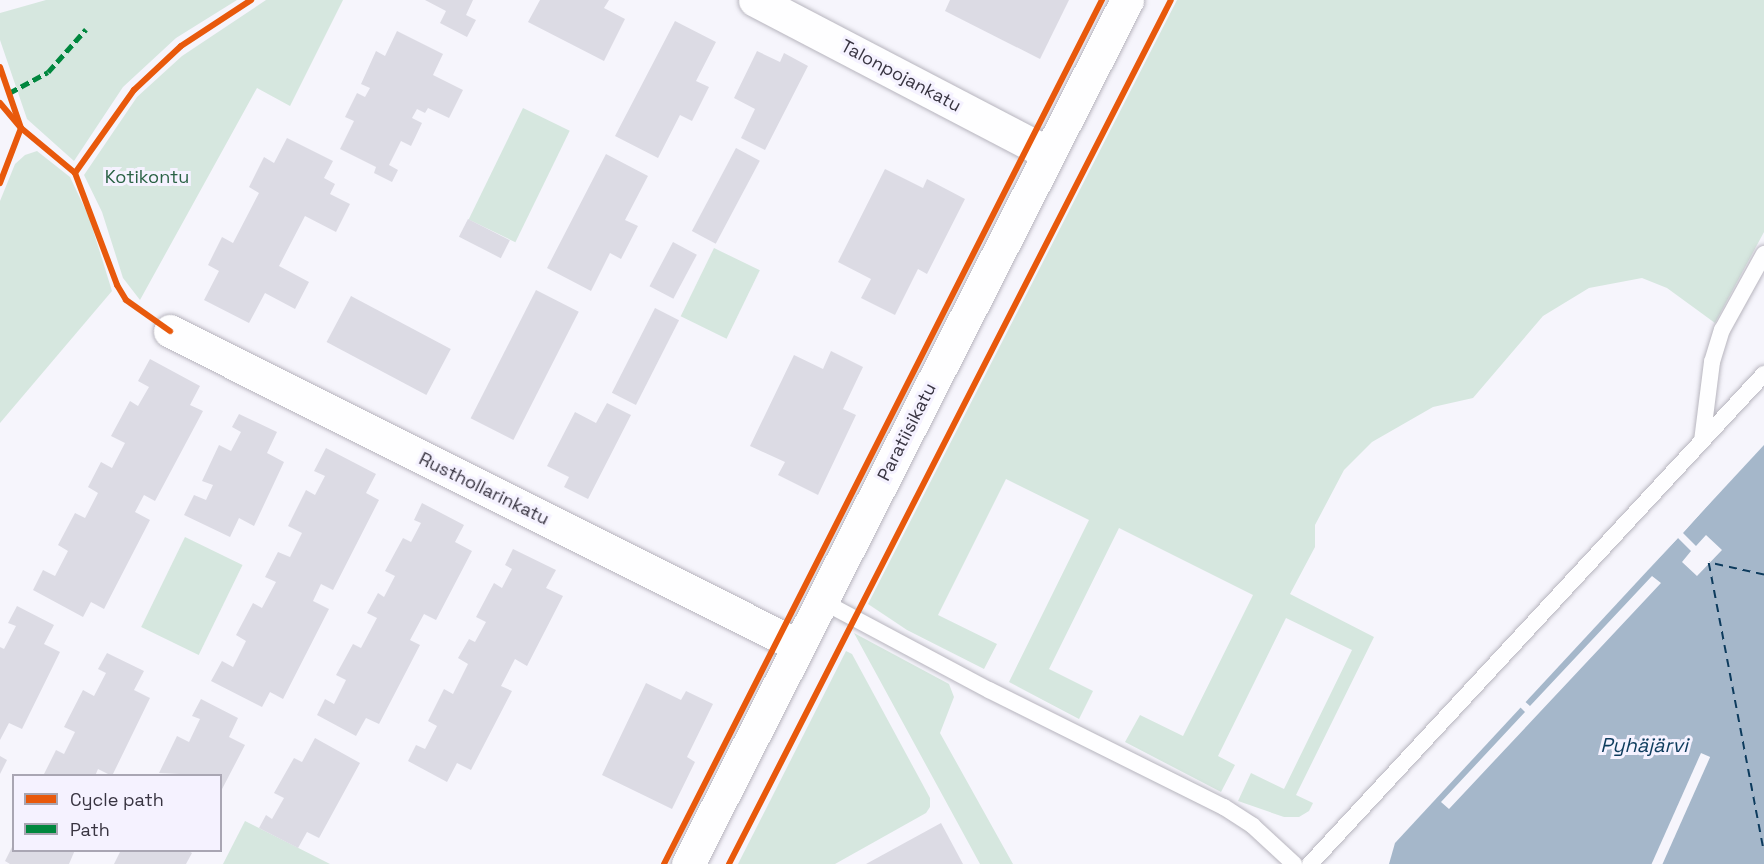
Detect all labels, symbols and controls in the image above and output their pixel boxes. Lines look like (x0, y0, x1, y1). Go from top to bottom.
street label: Talonpojankatu (837, 35, 965, 117)
park label: Kotikontu (105, 166, 189, 188)
street label: Paratiisikatu (873, 380, 941, 484)
street label: Rusthollarinkatu (415, 448, 553, 530)
water label: Pyhäjärvi (1600, 733, 1688, 757)
legend (12, 774, 222, 852)
text: Cycle path (70, 788, 164, 811)
text: Path (70, 818, 110, 841)

